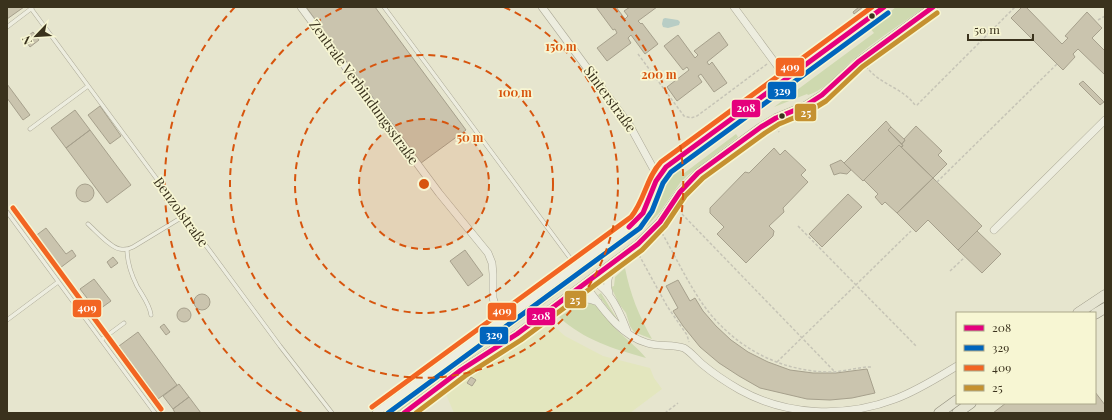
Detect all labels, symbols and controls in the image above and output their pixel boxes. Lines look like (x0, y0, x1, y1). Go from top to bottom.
unlabelled marker (867, 11, 877, 21)
street label: Zentrale Verbindungsstraße (305, 15, 423, 168)
north arrow (16, 16, 56, 56)
scale bar (968, 16, 1033, 42)
text: 50 m (974, 21, 1000, 37)
text: N (18, 34, 35, 47)
text: 150 m (545, 38, 577, 54)
line badge: 409 (775, 57, 805, 77)
text: 409 (781, 59, 800, 74)
street label: Sinterstraße (580, 62, 641, 136)
text: 200 m (641, 66, 677, 82)
line badge: 329 (767, 81, 797, 100)
text: 329 (773, 83, 791, 98)
text: 100 m (498, 84, 532, 100)
line badge: 208 (731, 99, 761, 118)
text: 208 (736, 100, 756, 115)
line badge: 25 (794, 103, 817, 122)
text: 25 (801, 105, 811, 120)
unlabelled marker (777, 111, 787, 121)
text: 50 m (457, 129, 484, 145)
street label: Benzolstraße (150, 173, 213, 250)
centre of rings (417, 177, 431, 191)
line badge: 25 (564, 290, 587, 309)
text: 25 (570, 292, 580, 307)
line badge: 409 (72, 299, 102, 318)
text: 409 (78, 300, 97, 315)
line badge: 409 (487, 302, 517, 321)
text: 409 (493, 303, 512, 318)
line badge: 208 (526, 307, 556, 326)
text: 208 (531, 308, 551, 323)
legend (956, 312, 1096, 404)
text: 208 (992, 319, 1011, 335)
line badge: 329 (479, 326, 509, 345)
text: 329 (485, 327, 503, 342)
text: 329 (992, 339, 1009, 355)
text: 409 (992, 359, 1011, 375)
text: 25 (992, 379, 1003, 395)

